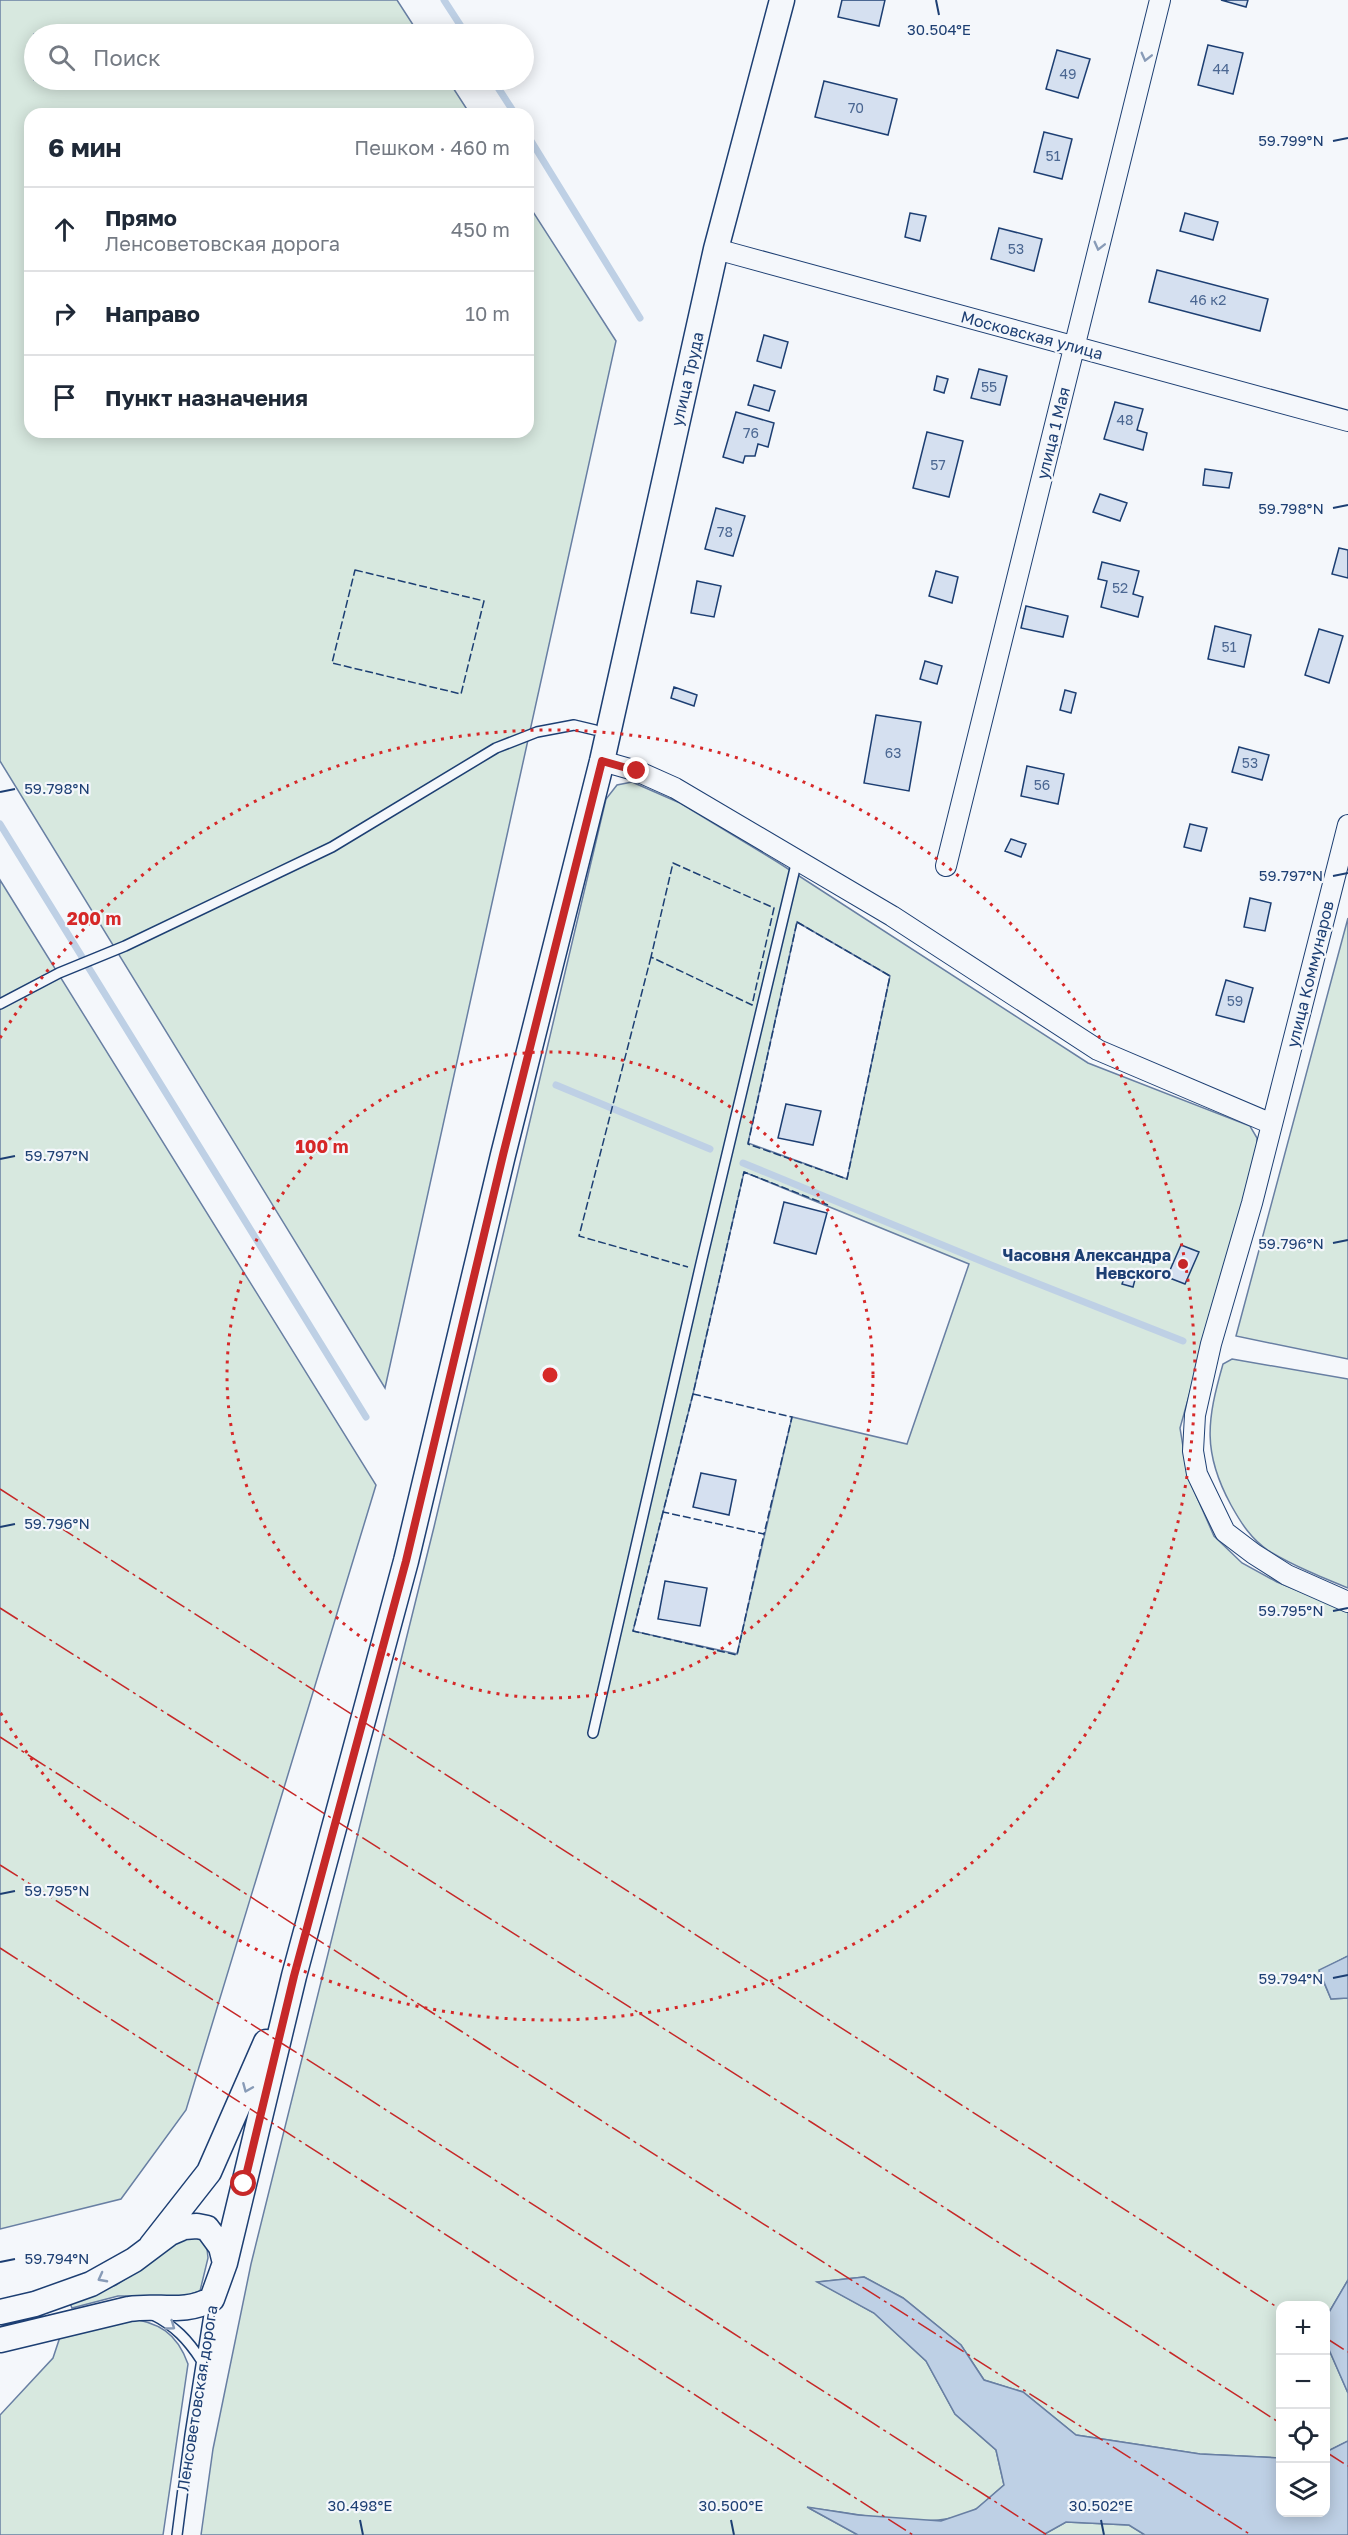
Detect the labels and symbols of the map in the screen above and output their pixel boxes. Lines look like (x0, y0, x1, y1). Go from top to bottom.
text: 30.504°E (907, 20, 971, 38)
one-way arrow (1141, 52, 1154, 62)
house number: 44 (1212, 60, 1230, 77)
house number: 49 (1059, 65, 1077, 82)
house number: 70 (848, 99, 864, 116)
text: 59.799°N (1258, 131, 1324, 149)
house number: 51 (1046, 147, 1061, 164)
house number: 53 (1008, 240, 1024, 257)
one-way arrow (1094, 241, 1107, 251)
house number: 46 к2 (1190, 291, 1226, 308)
street label: Московская улица (959, 306, 1105, 364)
street label: улица Труда (666, 330, 708, 428)
house number: 55 (981, 378, 997, 395)
street label: улица 1 Мая (1032, 385, 1074, 481)
house number: 48 (1116, 411, 1134, 428)
house number: 76 (743, 424, 759, 441)
house number: 57 (930, 456, 946, 473)
text: 59.798°N (1258, 499, 1324, 517)
house number: 78 (717, 523, 733, 540)
house number: 52 (1112, 579, 1128, 596)
house number: 51 (1222, 638, 1237, 655)
house number: 63 (885, 744, 901, 761)
house number: 53 (1242, 754, 1258, 771)
route end (623, 757, 649, 783)
house number: 56 (1034, 776, 1050, 793)
text: 59.798°N (24, 779, 90, 797)
text: 59.797°N (1259, 866, 1323, 884)
street label: улица Коммунаров (1282, 898, 1338, 1050)
text: 200 m (67, 907, 121, 929)
house number: 59 (1227, 992, 1243, 1009)
text: 100 m (296, 1135, 348, 1157)
text: 59.797°N (25, 1146, 89, 1164)
text: 59.796°N (1258, 1234, 1324, 1252)
place label: Часовня Александра Невского (1003, 1245, 1171, 1283)
marker: Часовня Александра Невского (1176, 1257, 1190, 1271)
centre of rings (540, 1365, 560, 1385)
text: 59.796°N (24, 1514, 90, 1532)
text: 59.795°N (1258, 1601, 1324, 1619)
text: 59.795°N (24, 1881, 90, 1899)
text: 59.794°N (1259, 1969, 1323, 1987)
one-way arrow (242, 2081, 254, 2092)
route start (230, 2170, 256, 2196)
text: 59.794°N (25, 2249, 89, 2267)
one-way arrow (98, 2271, 109, 2282)
street label: Ленсоветовская дорога (172, 2304, 222, 2492)
one-way arrow (164, 2319, 175, 2330)
text: 30.498°E (328, 2496, 392, 2514)
text: 30.500°E (699, 2496, 763, 2514)
text: 30.502°E (1069, 2496, 1133, 2514)

